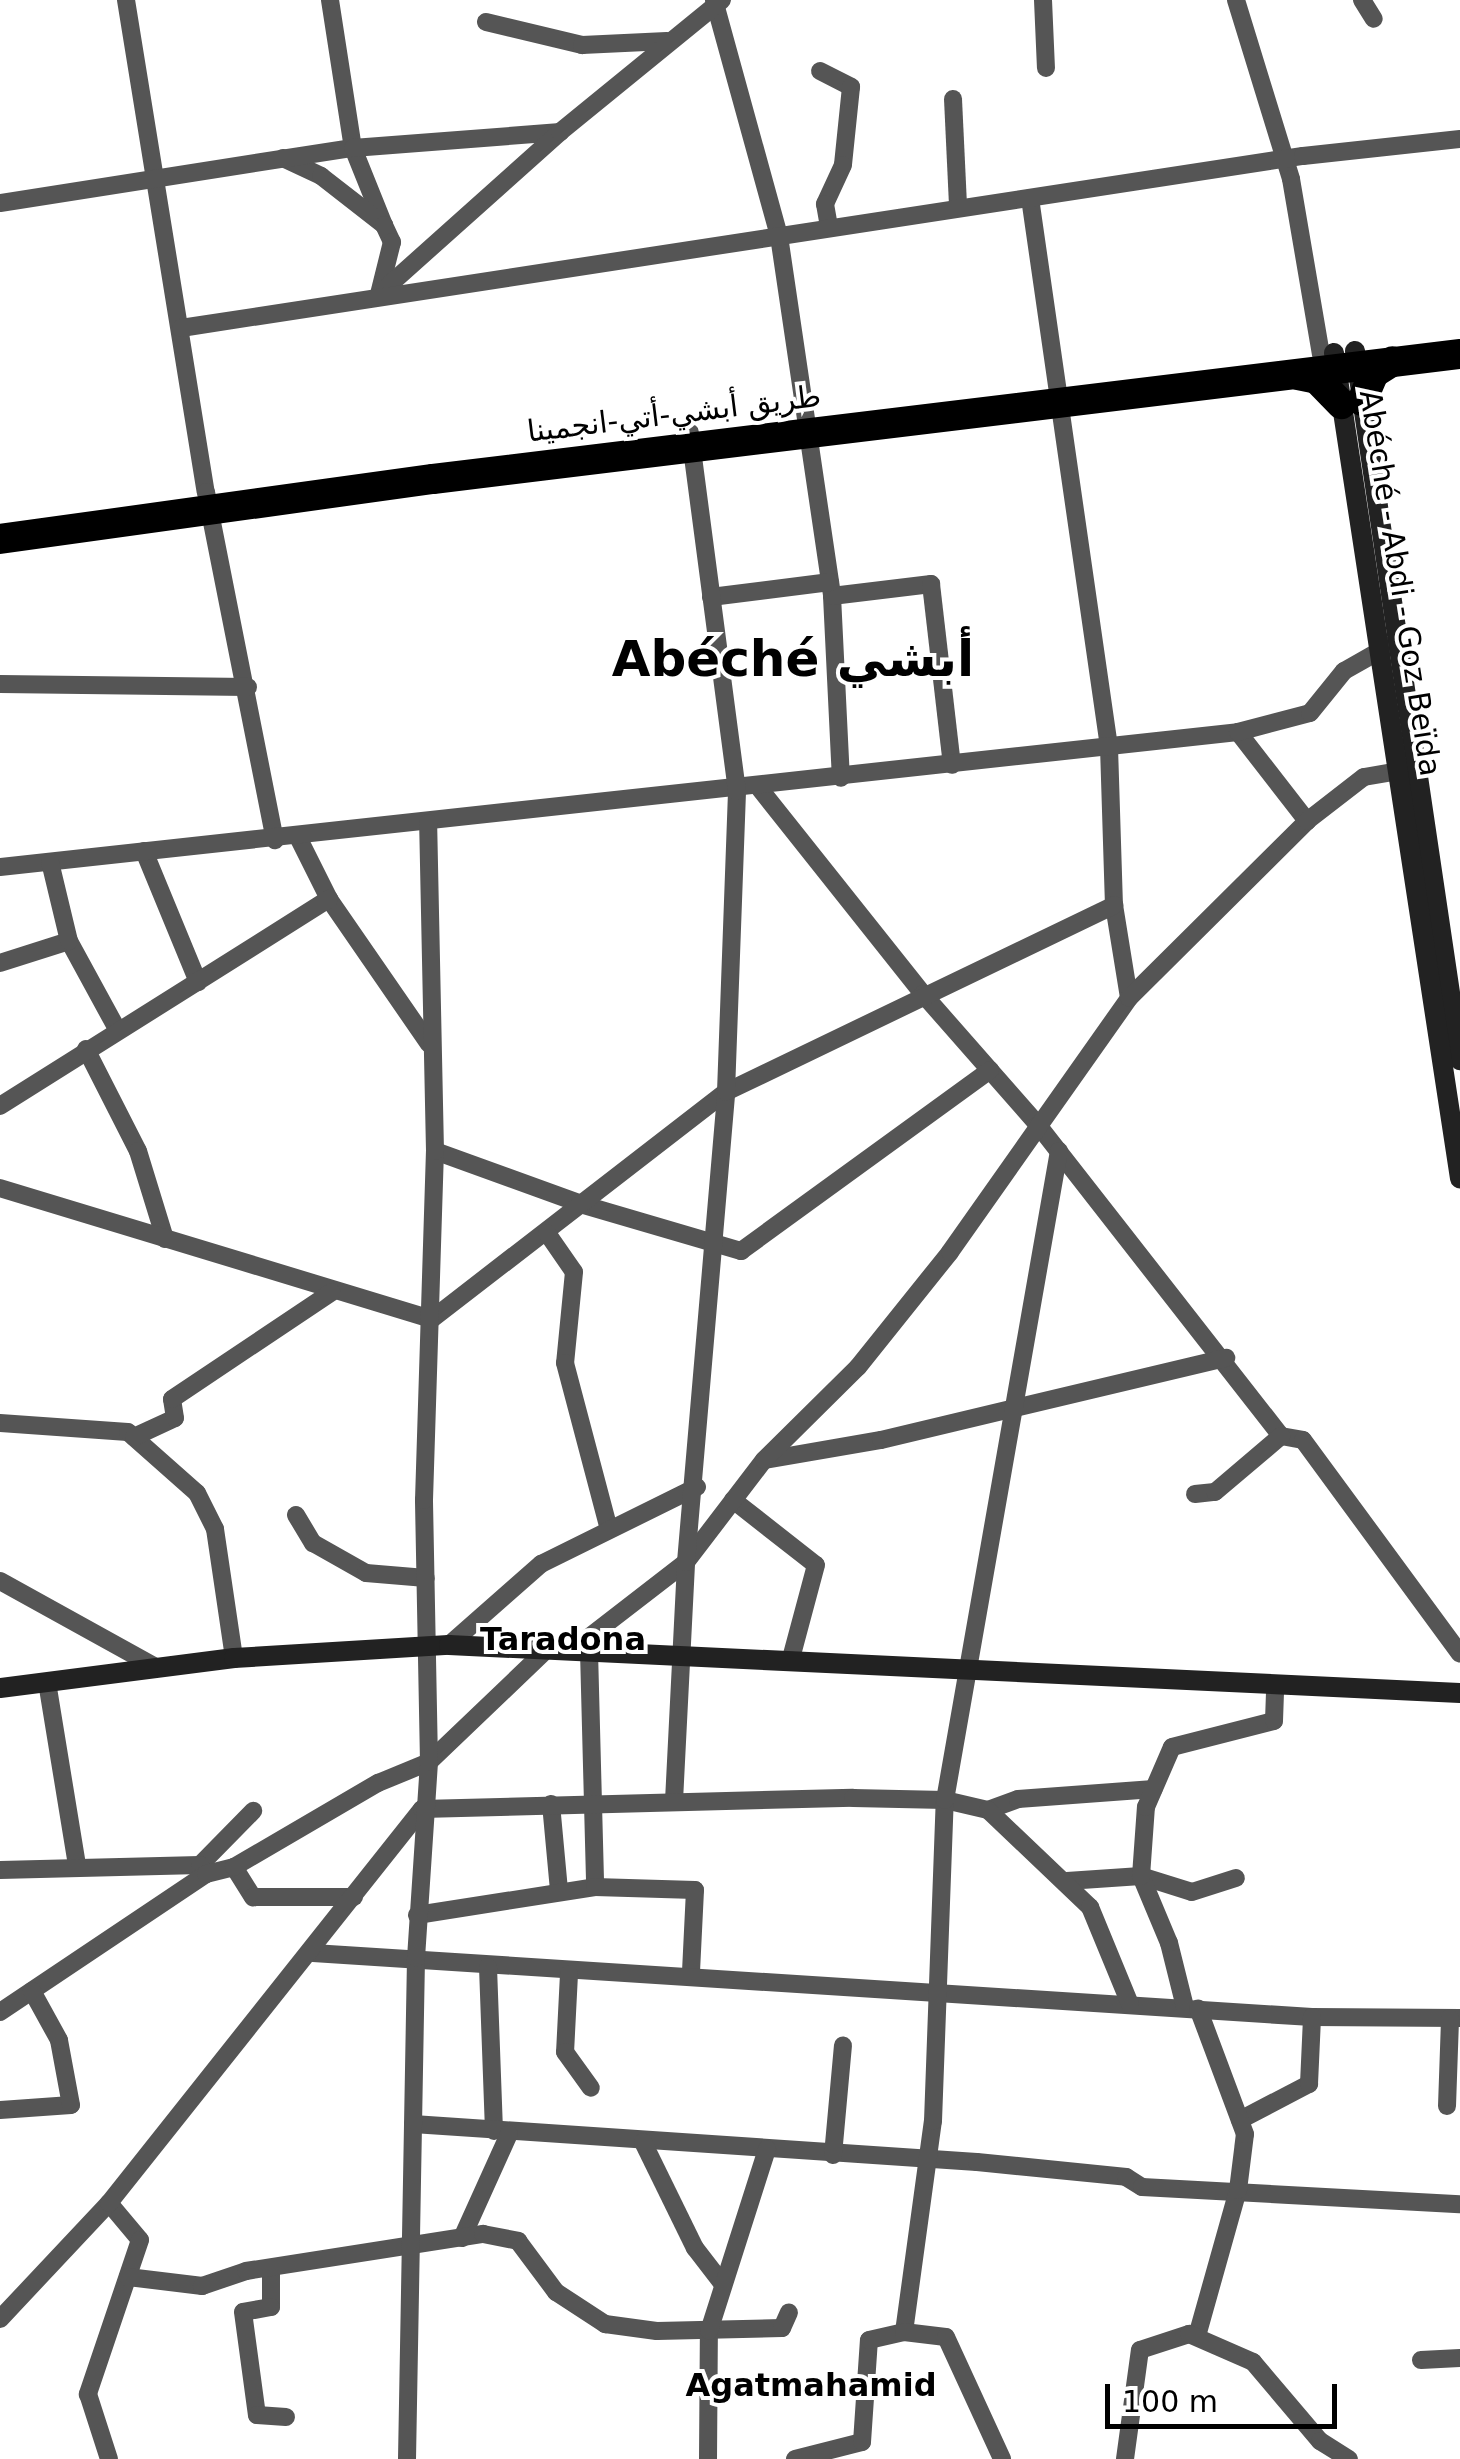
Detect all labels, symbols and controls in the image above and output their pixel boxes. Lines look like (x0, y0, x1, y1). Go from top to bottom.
street label: طريق أبشي-أتي-انجمينا (525, 378, 823, 450)
street label: Abéché - Abdi - Goz Beïda (1352, 387, 1448, 779)
district label: Abéché أبشي (612, 630, 974, 690)
district label: Taradona (480, 1620, 646, 1658)
scale bar (1110, 2364, 1342, 2426)
district label: Agatmahamid (685, 2366, 937, 2404)
text: 100 m (1122, 2384, 1218, 2419)

